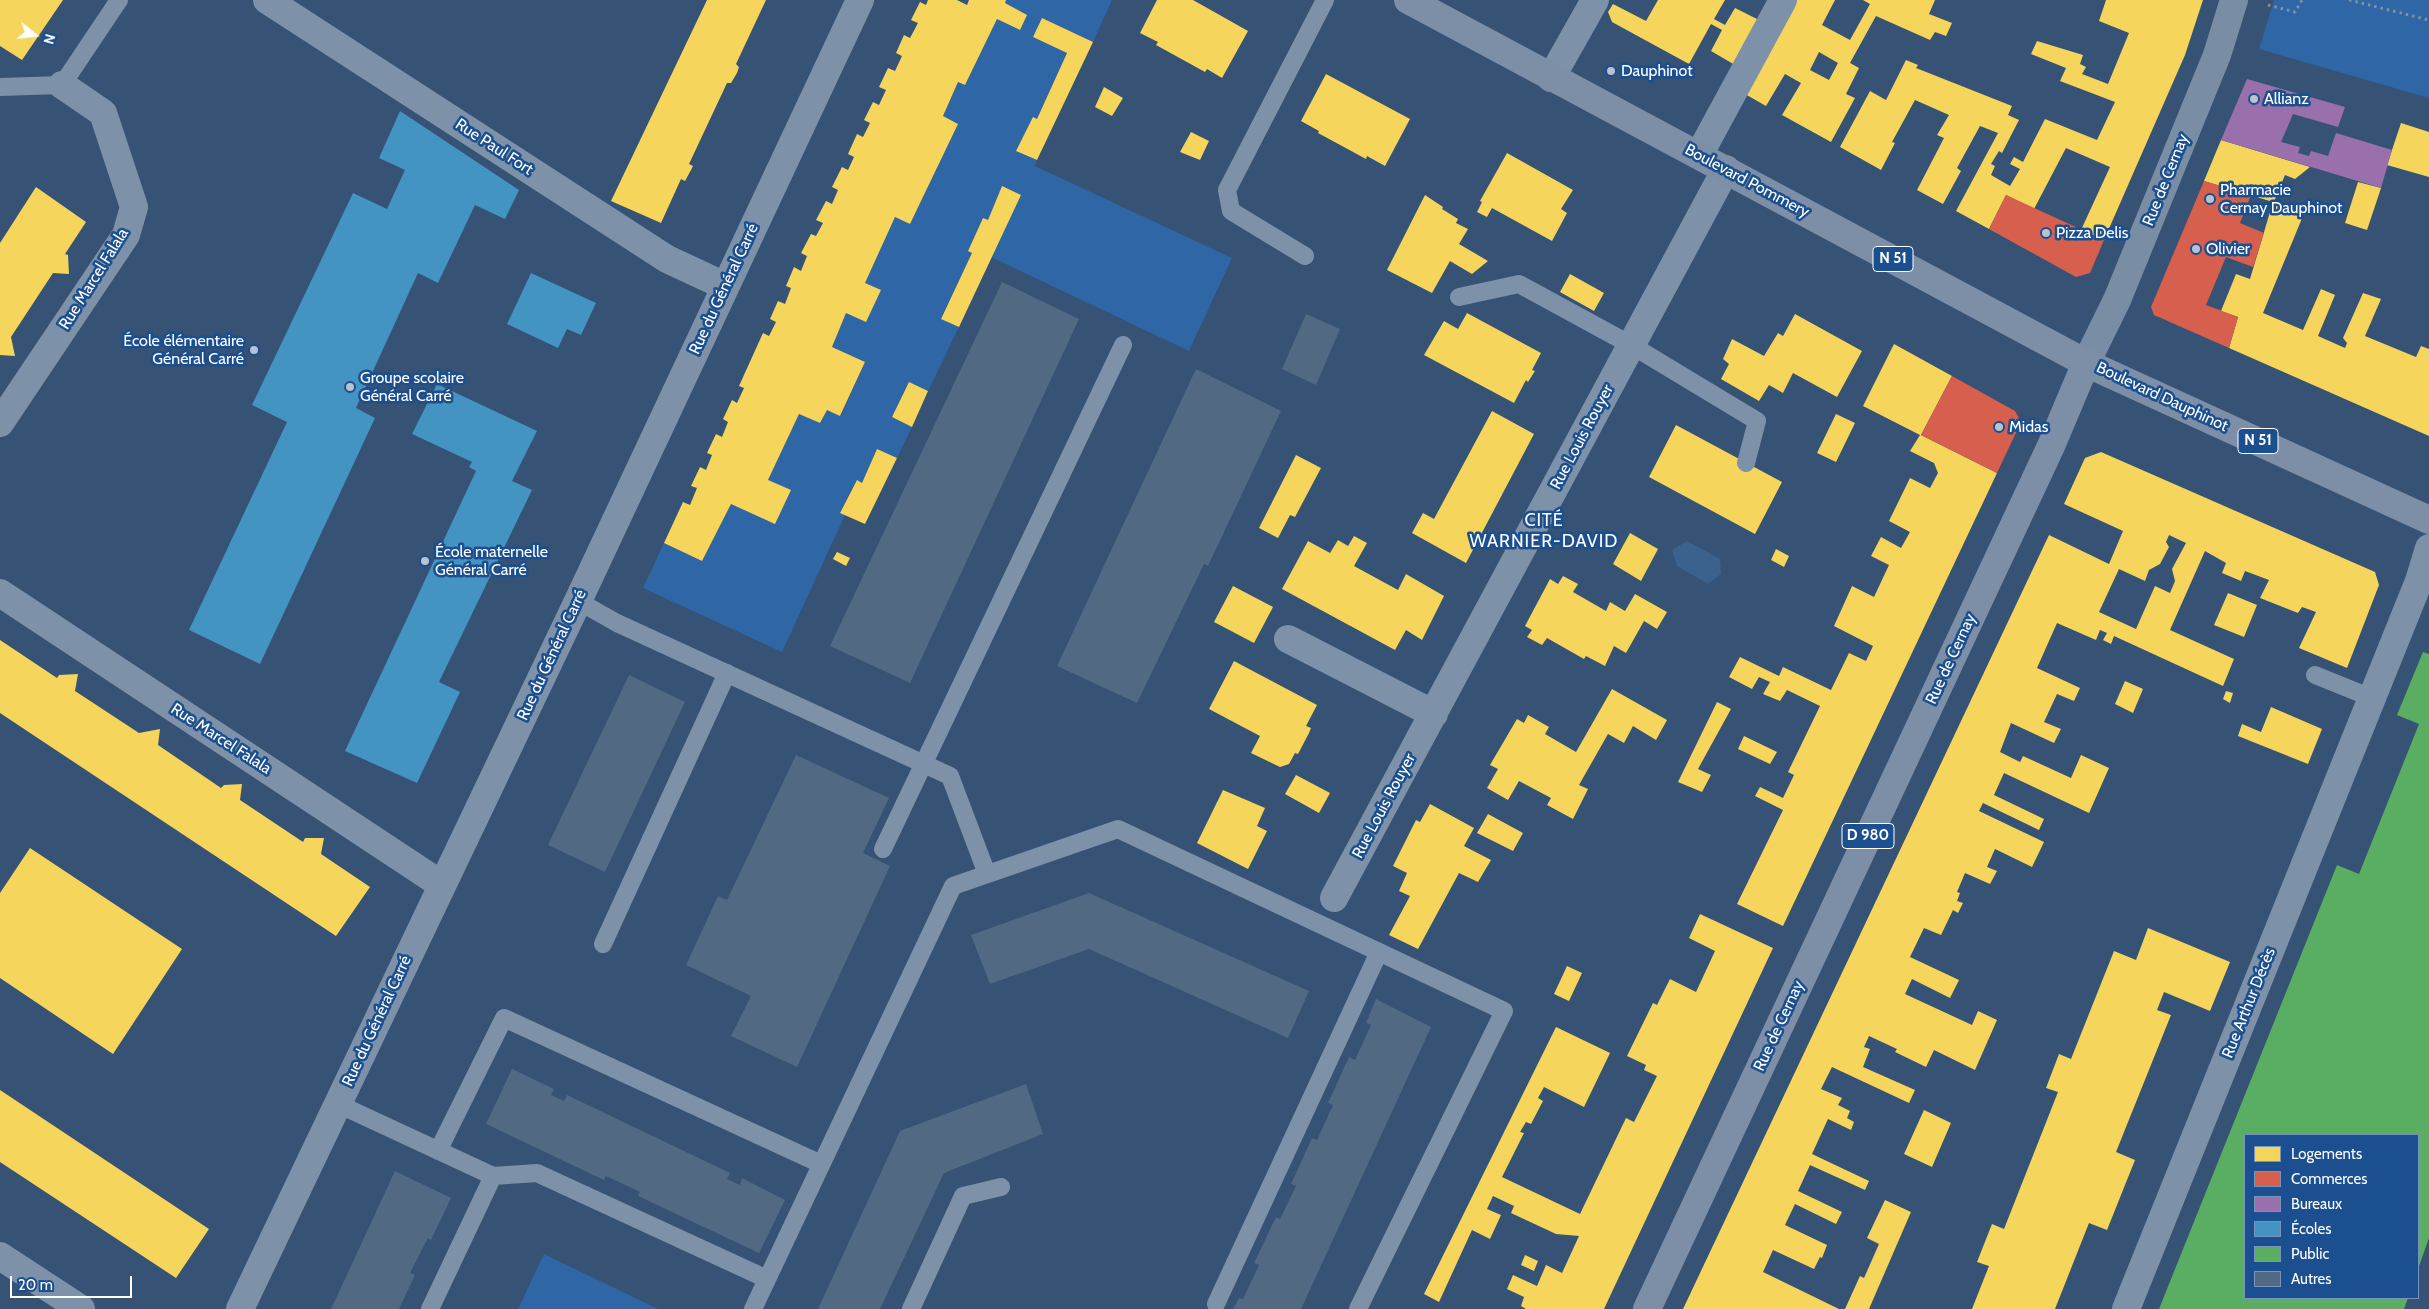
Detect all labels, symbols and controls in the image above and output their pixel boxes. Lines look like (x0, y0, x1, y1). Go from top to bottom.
north arrow (10, 10, 60, 60)
text: N (39, 32, 59, 46)
place label: Dauphinot (1621, 61, 1693, 81)
marker: Dauphinot (1605, 65, 1617, 77)
place label: Allianz (2264, 89, 2309, 109)
marker: Allianz (2248, 93, 2260, 105)
street label: Rue Paul Fort (451, 115, 537, 179)
street label: Rue de Cernay (2139, 131, 2193, 229)
street label: Boulevard Pommery (1681, 140, 1813, 222)
place label: Pharmacie Cernay Dauphinot (2220, 180, 2342, 218)
marker: Pharmacie Cernay Dauphinot (2204, 193, 2216, 205)
street label: Rue du Général Carré (685, 221, 763, 357)
place label: Pizza Delis (2056, 223, 2128, 243)
street label: Rue Marcel Falala (55, 225, 133, 333)
marker: Pizza Delis (2040, 227, 2052, 239)
place label: Olivier (2206, 239, 2250, 259)
marker: Olivier (2190, 243, 2202, 255)
road number: N 51 (1873, 246, 1913, 272)
place label: École élémentaire Général Carré (123, 331, 244, 369)
marker: École élémentaire Général Carré (248, 344, 260, 356)
street label: Boulevard Dauphinot (2093, 358, 2231, 436)
place label: Groupe scolaire Général Carré (360, 368, 464, 406)
marker: Groupe scolaire Général Carré (344, 381, 356, 393)
street label: Rue Louis Rouyer (1546, 381, 1618, 493)
place label: Midas (2009, 417, 2048, 437)
marker: Midas (1993, 421, 2005, 433)
road number: N 51 (2238, 428, 2278, 454)
district label: CITÉ WARNIER-DAVID (1468, 510, 1620, 552)
place label: École maternelle Général Carré (435, 542, 548, 580)
marker: École maternelle Général Carré (419, 555, 431, 567)
street label: Rue du Général Carré (513, 587, 591, 723)
street label: Rue de Cernay (1922, 611, 1980, 707)
street label: Rue Marcel Falala (167, 699, 275, 779)
street label: Rue Louis Rouyer (1348, 750, 1420, 862)
road number: D 980 (1842, 824, 1894, 848)
street label: Rue Arthur Décès (2218, 945, 2280, 1061)
street label: Rue du Général Carré (338, 953, 416, 1089)
street label: Rue de Cernay (1750, 978, 1808, 1074)
legend (2244, 1134, 2419, 1299)
text: Logements (2291, 1145, 2362, 1163)
text: Commerces (2291, 1170, 2367, 1188)
text: Bureaux (2291, 1195, 2342, 1213)
text: Écoles (2291, 1220, 2331, 1238)
text: Public (2291, 1245, 2329, 1263)
scale bar (12, 1266, 135, 1298)
text: Autres (2291, 1270, 2331, 1288)
text: 20 m (18, 1276, 53, 1294)

